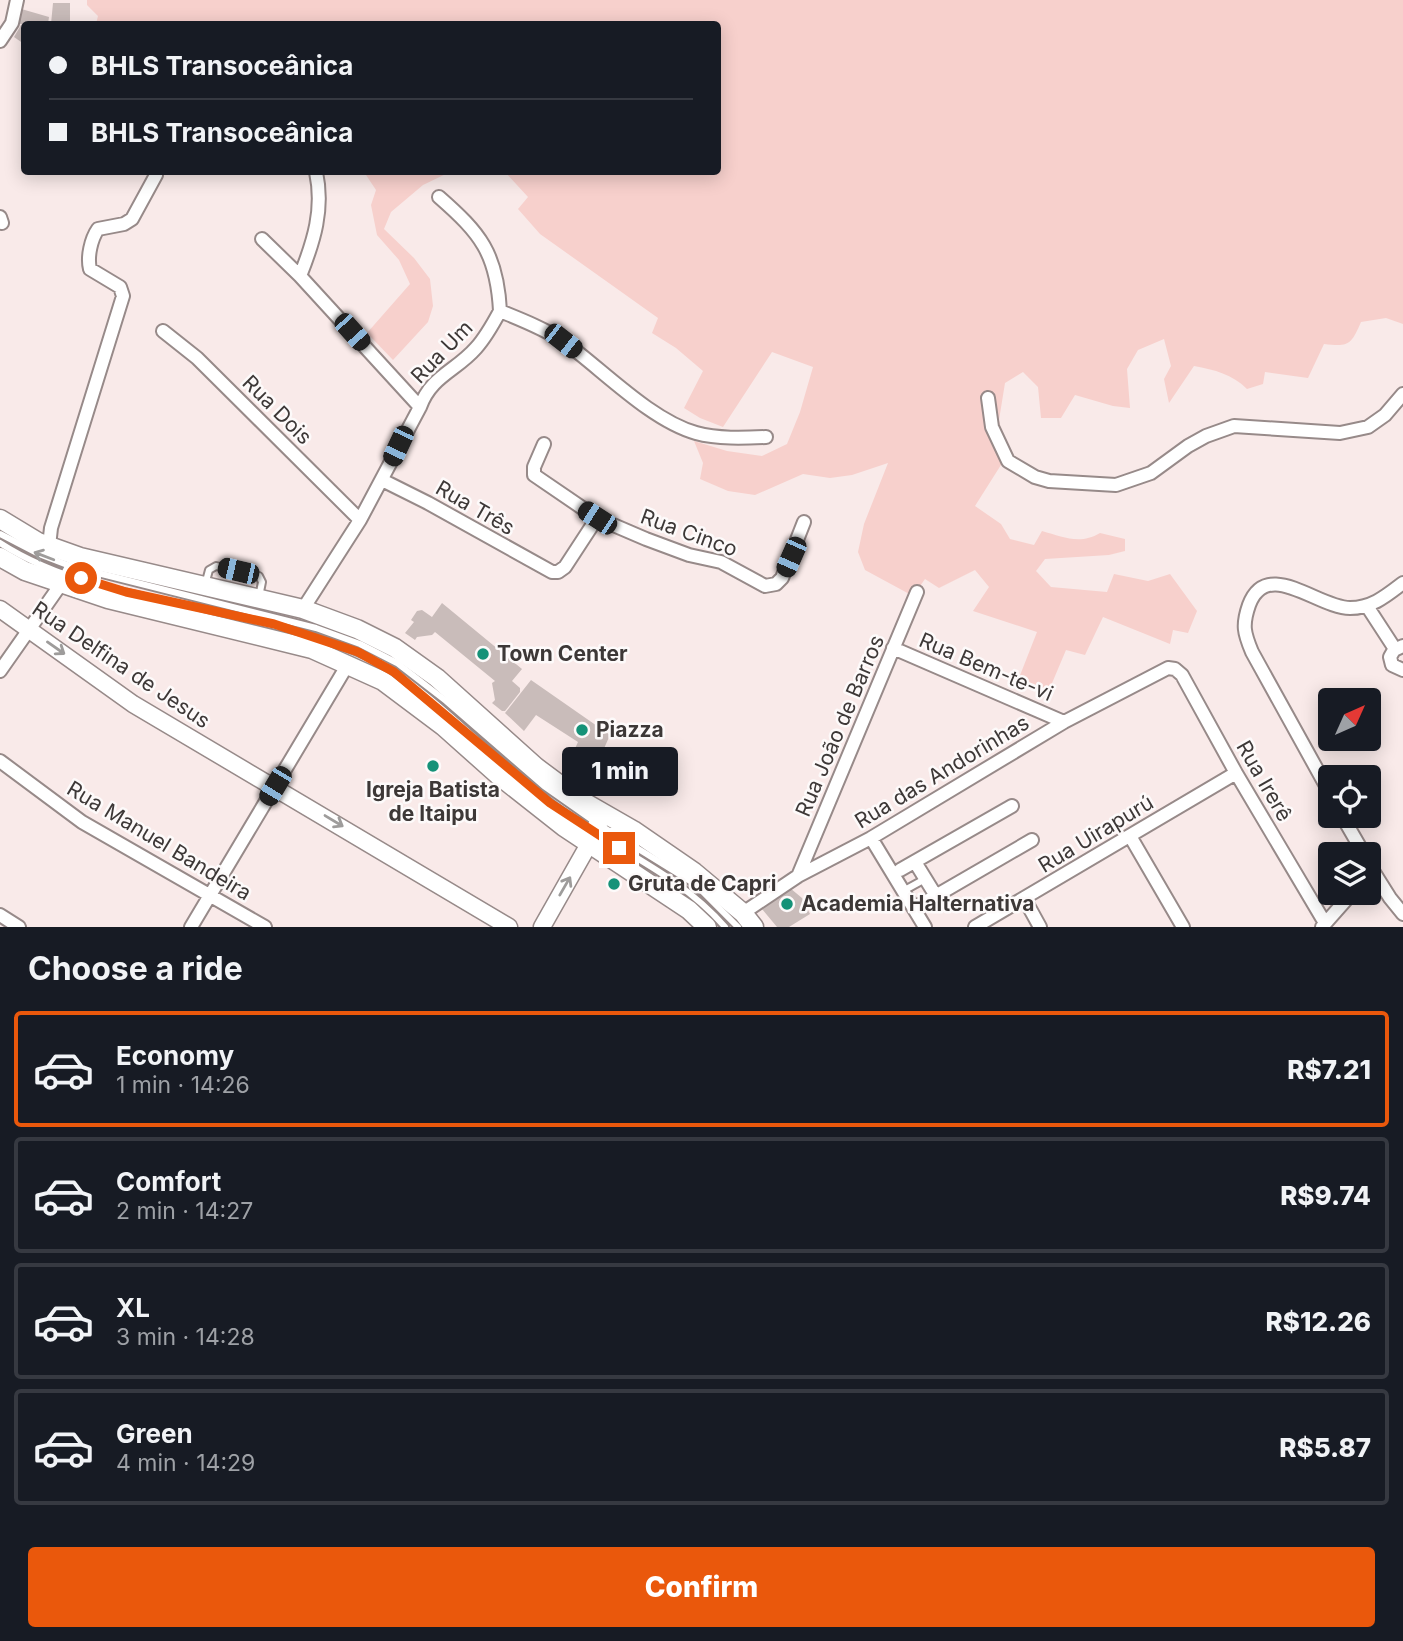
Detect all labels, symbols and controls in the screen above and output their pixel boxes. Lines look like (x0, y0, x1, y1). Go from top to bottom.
text: BHLS Transoceânica (91, 50, 353, 81)
text: BHLS Transoceânica (91, 117, 353, 148)
car (331, 309, 374, 355)
street label: Rua Um (406, 315, 478, 388)
car (540, 320, 587, 362)
street label: Rua Dois (238, 370, 317, 449)
car (380, 423, 417, 469)
street label: Rua Três (431, 475, 519, 540)
car (574, 498, 621, 538)
street label: Rua Cinco (637, 504, 741, 562)
car (773, 534, 810, 580)
one-way arrow (33, 548, 55, 561)
car (216, 556, 261, 586)
route start (65, 562, 97, 594)
street label: Rua Delfina de Jesus (28, 596, 215, 733)
street label: Rua Bem-te-vi (915, 627, 1057, 706)
street label: Rua João de Barros (790, 631, 889, 820)
one-way arrow (46, 641, 65, 656)
place label: Town Center (497, 641, 628, 666)
marker: Town Center (475, 646, 491, 662)
north arrow (1318, 688, 1381, 751)
map controls (1318, 688, 1381, 905)
street label: Rua das Andorinhas (850, 710, 1033, 833)
place label: Piazza (596, 717, 664, 742)
marker: Piazza (574, 722, 590, 738)
street label: Rua Irerê (1231, 736, 1297, 825)
callout: 1 min (561, 746, 677, 796)
text: 1 min (591, 757, 649, 785)
marker: Igreja Batista de Itaipu (425, 758, 441, 774)
car (256, 763, 295, 809)
button: locate (1318, 765, 1381, 828)
street label: Rua Manuel Bandeira (63, 776, 256, 905)
place label: Igreja Batista de Itaipu (366, 777, 500, 826)
street label: Rua Uirapurú (1034, 789, 1158, 878)
one-way arrow (323, 815, 343, 829)
route end (603, 832, 635, 864)
button: layers (1318, 842, 1381, 905)
place label: Gruta de Capri (628, 871, 776, 896)
one-way arrow (558, 876, 572, 896)
marker: Gruta de Capri (606, 876, 622, 892)
place label: Academia Halternativa (801, 891, 1035, 916)
marker: Academia Halternativa (779, 896, 795, 912)
text: Choose a ride (28, 949, 243, 988)
icon: car (32, 1038, 95, 1101)
text: Economy (116, 1040, 234, 1071)
text: R$7.21 (1287, 1054, 1371, 1085)
text: 1 min · 14:26 (116, 1071, 250, 1099)
icon: car (32, 1164, 95, 1227)
text: Comfort (116, 1166, 221, 1197)
text: R$9.74 (1280, 1180, 1371, 1211)
text: 2 min · 14:27 (116, 1197, 253, 1225)
icon: car (32, 1290, 95, 1353)
text: XL (116, 1292, 150, 1323)
text: R$12.26 (1266, 1306, 1371, 1337)
text: 3 min · 14:28 (116, 1323, 255, 1351)
icon: car (32, 1416, 95, 1479)
text: Green (116, 1418, 193, 1449)
text: R$5.87 (1279, 1432, 1371, 1463)
text: 4 min · 14:29 (116, 1449, 255, 1477)
button: Confirm (28, 1547, 1375, 1627)

